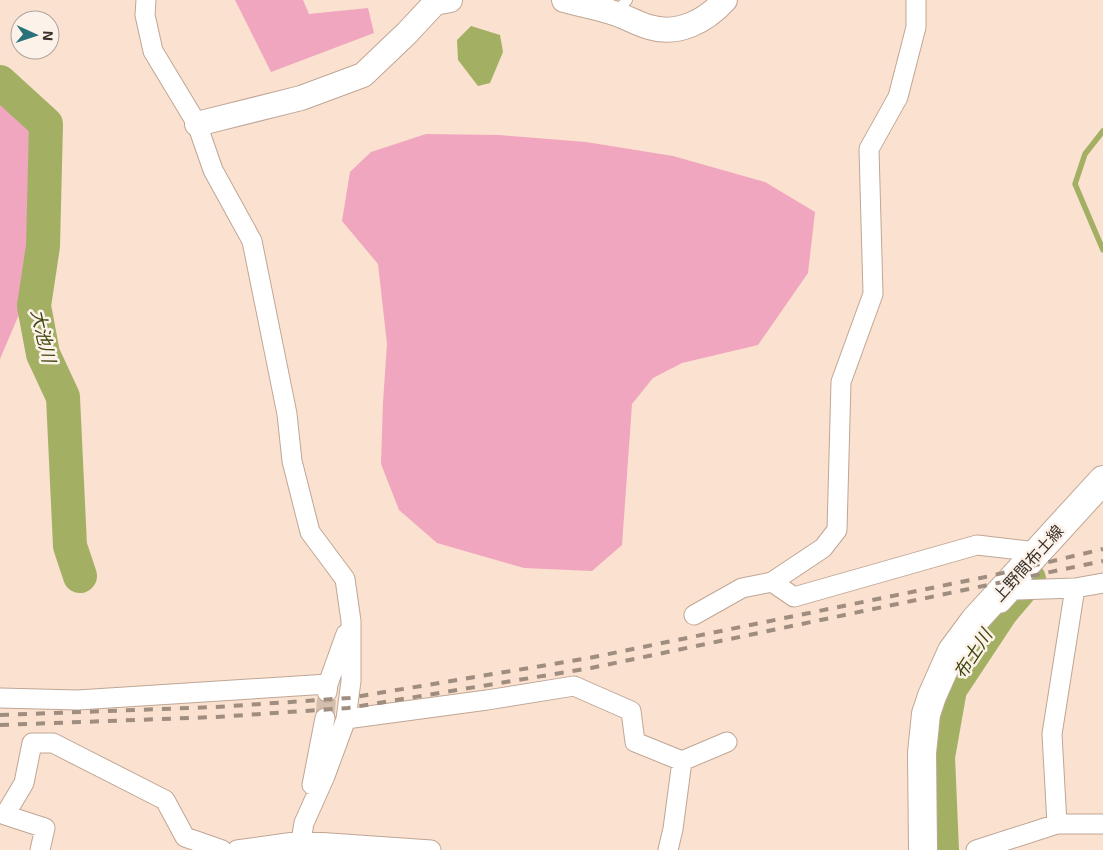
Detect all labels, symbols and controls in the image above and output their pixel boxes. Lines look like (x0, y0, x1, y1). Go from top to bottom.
north arrow (10, 10, 60, 60)
text: N (40, 30, 57, 41)
water label: 大池川 (27, 307, 61, 367)
street label: 上野間布土線 (988, 521, 1067, 605)
water label: 布土川 (948, 623, 997, 682)

